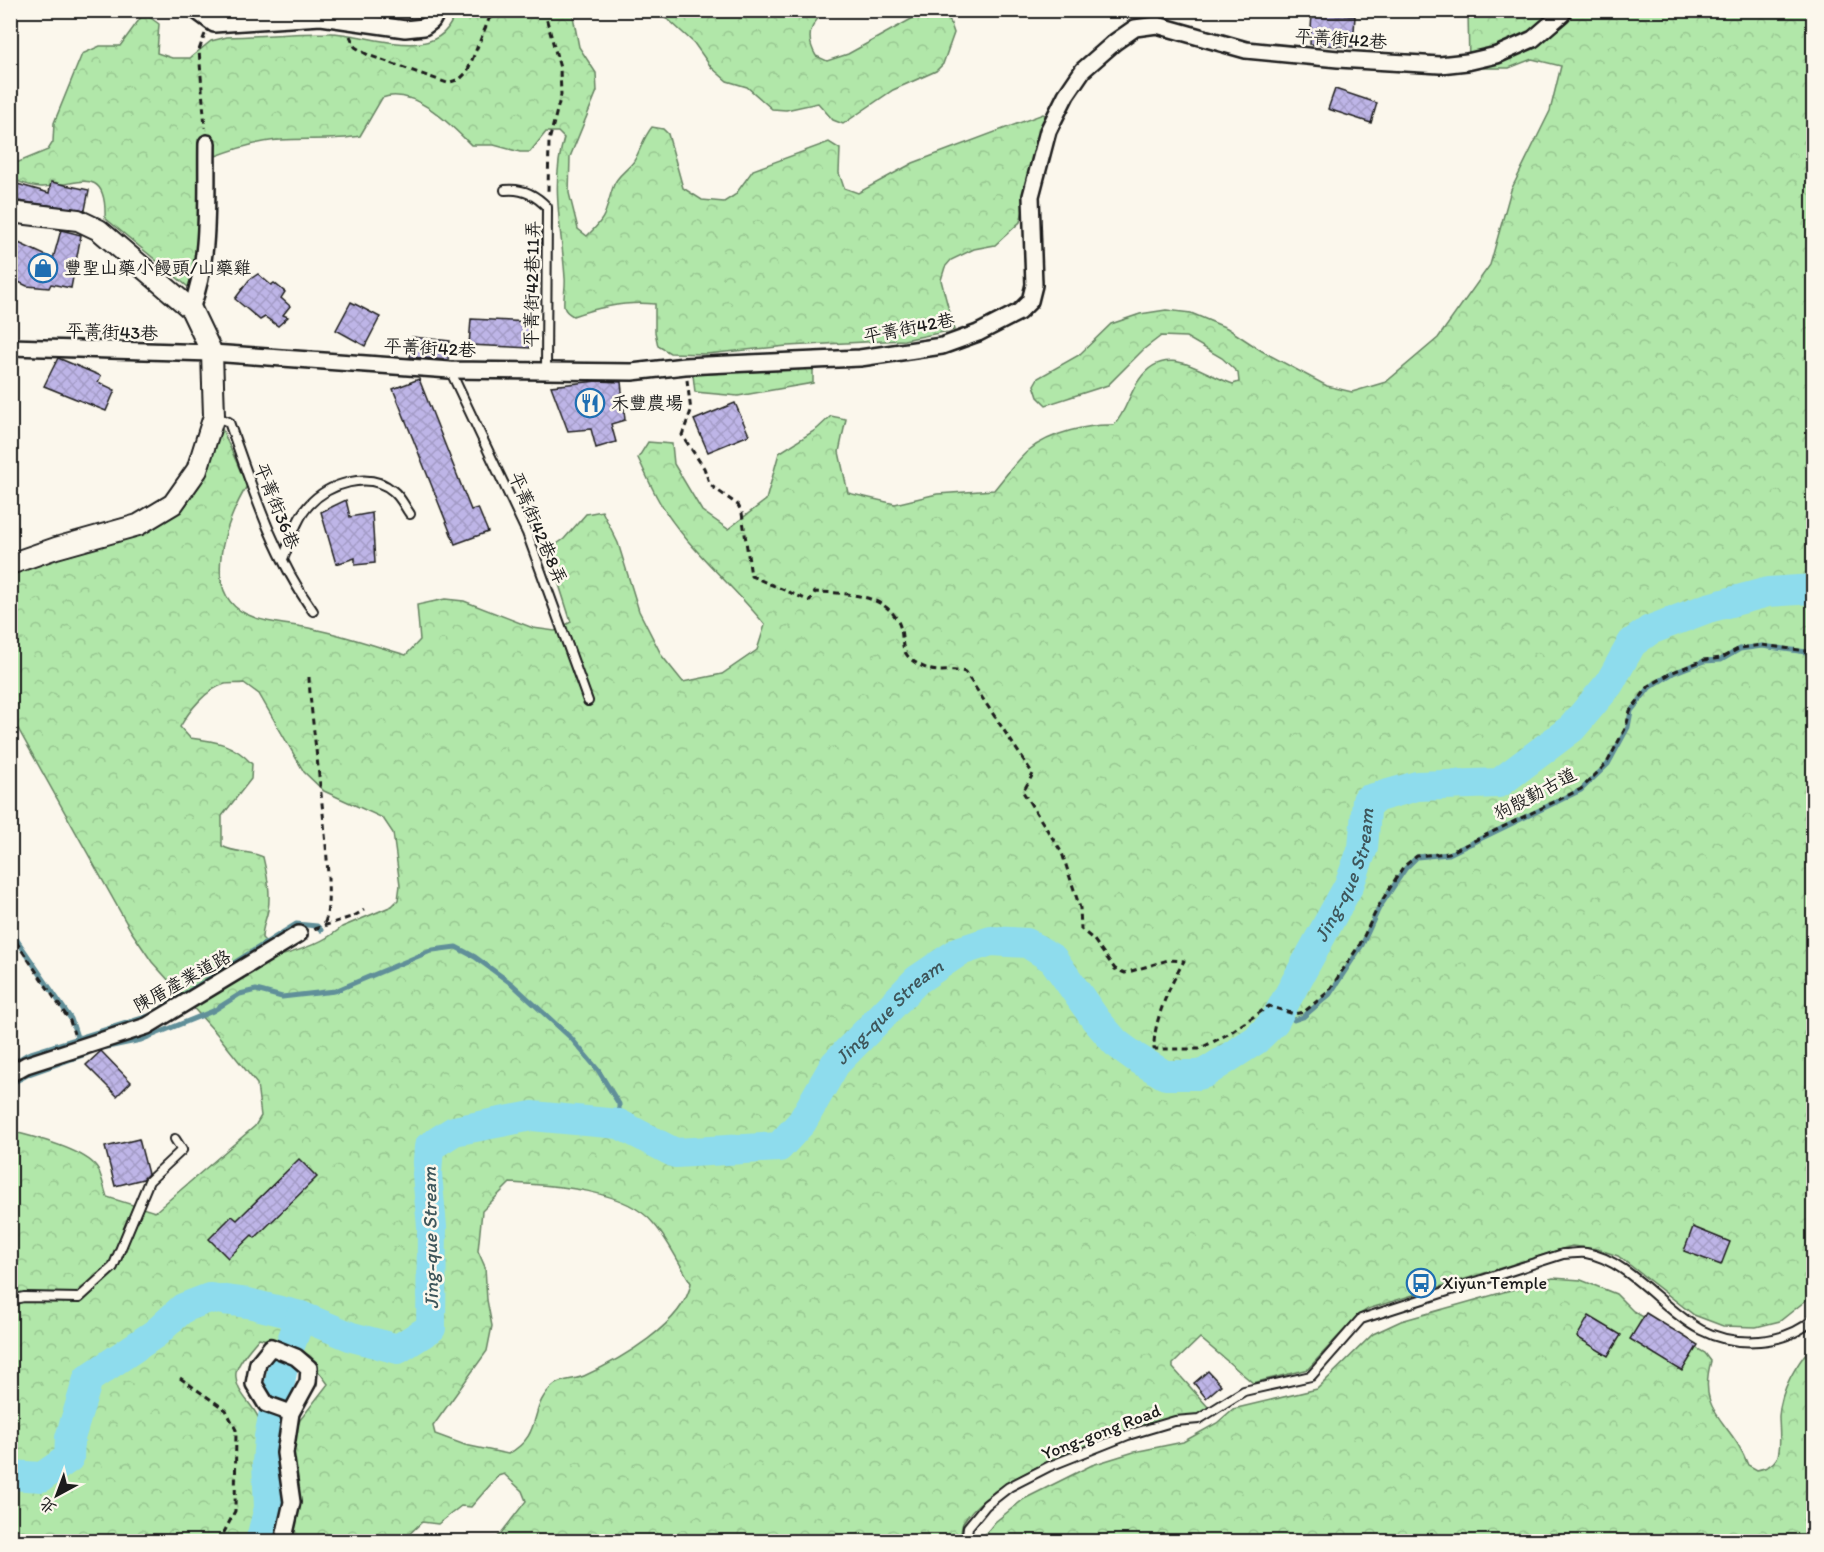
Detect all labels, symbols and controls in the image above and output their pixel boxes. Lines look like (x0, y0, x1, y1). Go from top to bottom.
street label: 平菁街42巷 (1294, 25, 1388, 53)
street label: 平菁街42巷11弄 (520, 220, 544, 348)
shop icon: 豐聖山藥小饅頭/山藥雞 (27, 252, 59, 284)
place label: 豐聖山藥小饅頭/山藥雞 (64, 257, 252, 279)
street label: 平菁街42巷 (862, 308, 956, 348)
street label: 平菁街43巷 (65, 319, 159, 345)
street label: 平菁街42巷 (383, 335, 477, 361)
restaurant icon: 禾豐農場 (574, 387, 606, 419)
place label: 禾豐農場 (611, 392, 683, 414)
street label: 平菁街36巷 (250, 460, 304, 552)
street label: 平菁街42巷8弄 (504, 468, 572, 588)
street label: 狗殷勤古道 (1490, 763, 1580, 825)
water label: Jing-que Stream (1308, 807, 1378, 946)
street label: 陳厝產業道路 (129, 945, 235, 1017)
water label: Jing-que Stream (829, 954, 948, 1070)
water label: Jing-que Stream (417, 1167, 443, 1309)
bus stop icon: Xiyun Temple (1405, 1267, 1437, 1299)
place label: Xiyun Temple (1442, 1272, 1547, 1294)
street label: Yong-gong Road (1038, 1399, 1164, 1465)
north arrow (27, 1465, 87, 1525)
text: 北 (35, 1494, 60, 1518)

